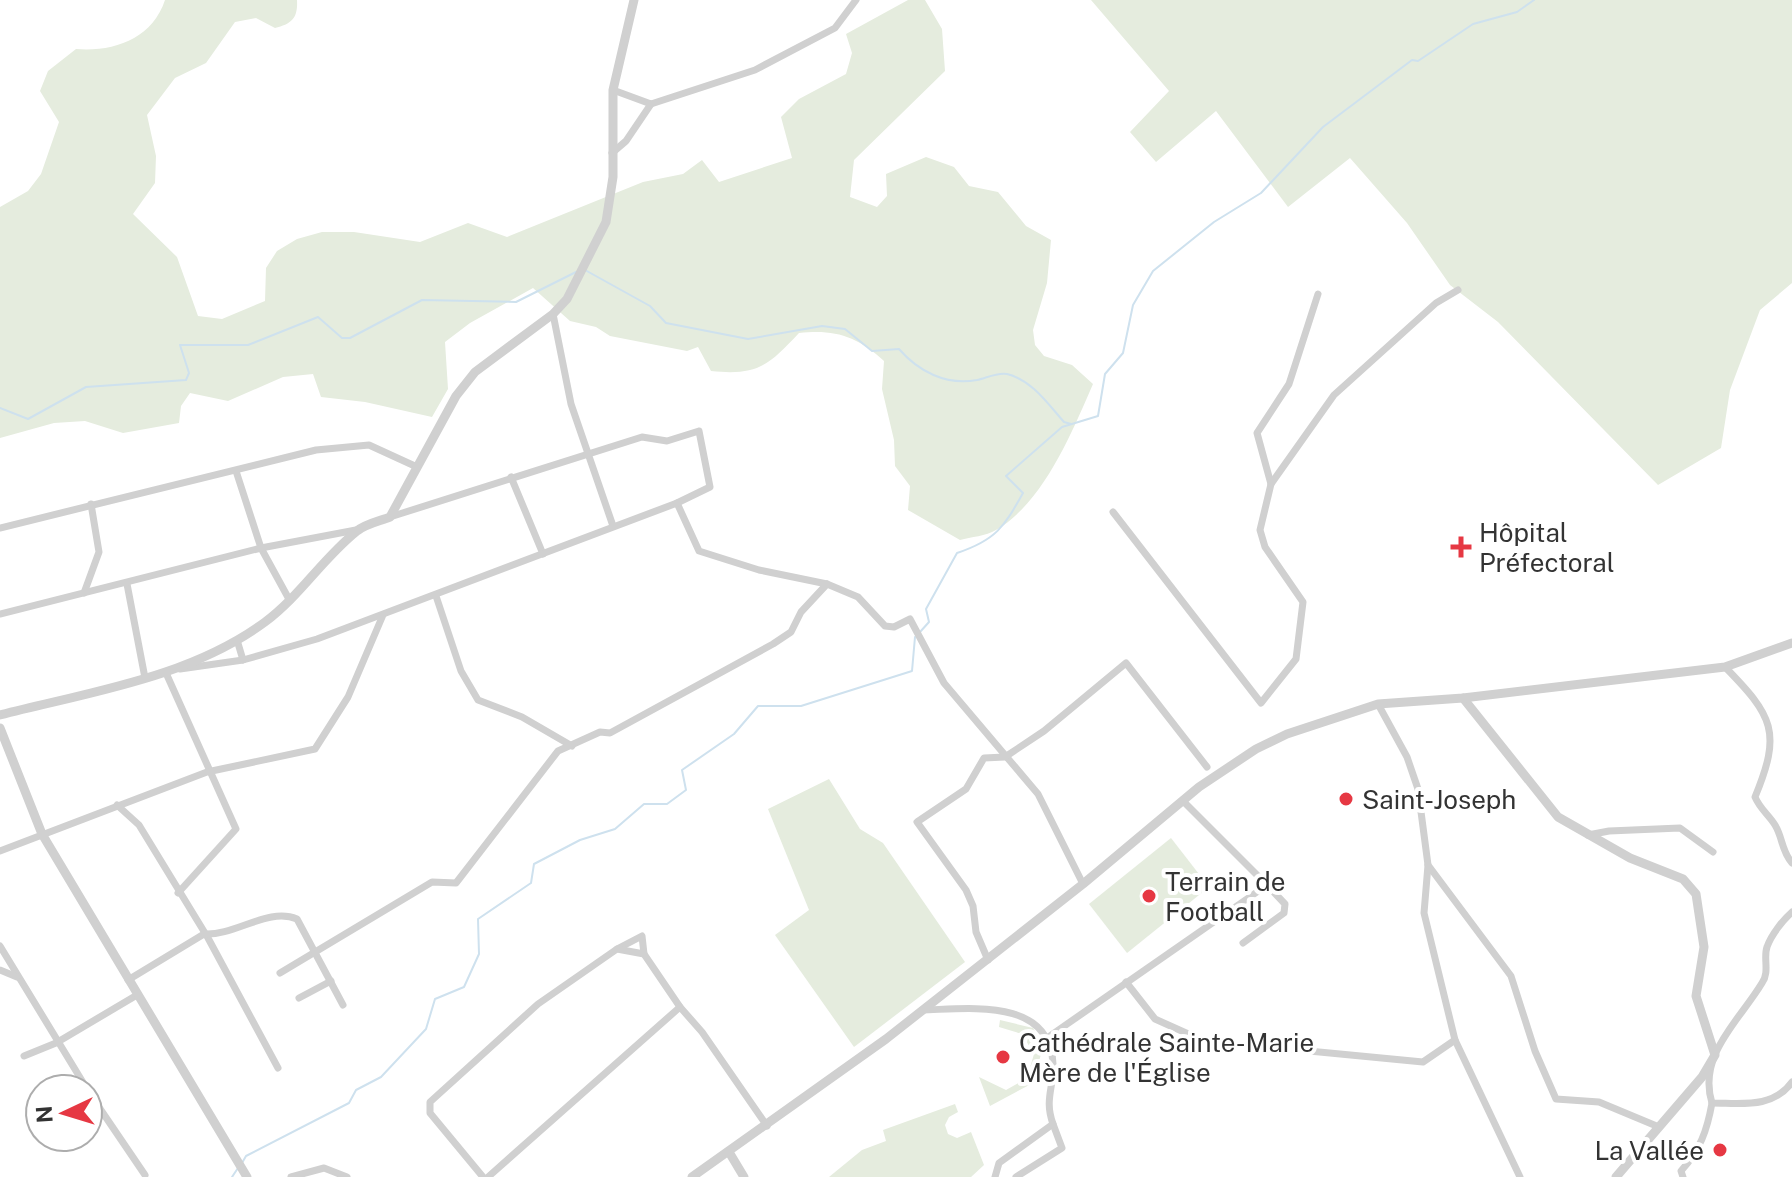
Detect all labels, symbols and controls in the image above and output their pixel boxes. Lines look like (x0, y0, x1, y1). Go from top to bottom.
place label: Hôpital Préfectoral (1479, 517, 1615, 578)
marker: Hôpital Préfectoral (1450, 536, 1472, 558)
place label: Saint-Joseph (1362, 784, 1516, 815)
marker: Saint-Joseph (1337, 790, 1355, 808)
place label: Terrain de Football (1165, 866, 1285, 927)
marker: Terrain de Football (1140, 887, 1158, 905)
place label: Cathédrale Sainte-Marie Mère de l'Église (1019, 1027, 1314, 1088)
marker: Cathédrale Sainte-Marie Mère de l'Église (994, 1048, 1012, 1066)
north arrow (24, 1073, 104, 1153)
text: N (30, 1105, 58, 1124)
place label: La Vallée (1594, 1135, 1704, 1166)
marker: La Vallée (1711, 1141, 1729, 1159)

